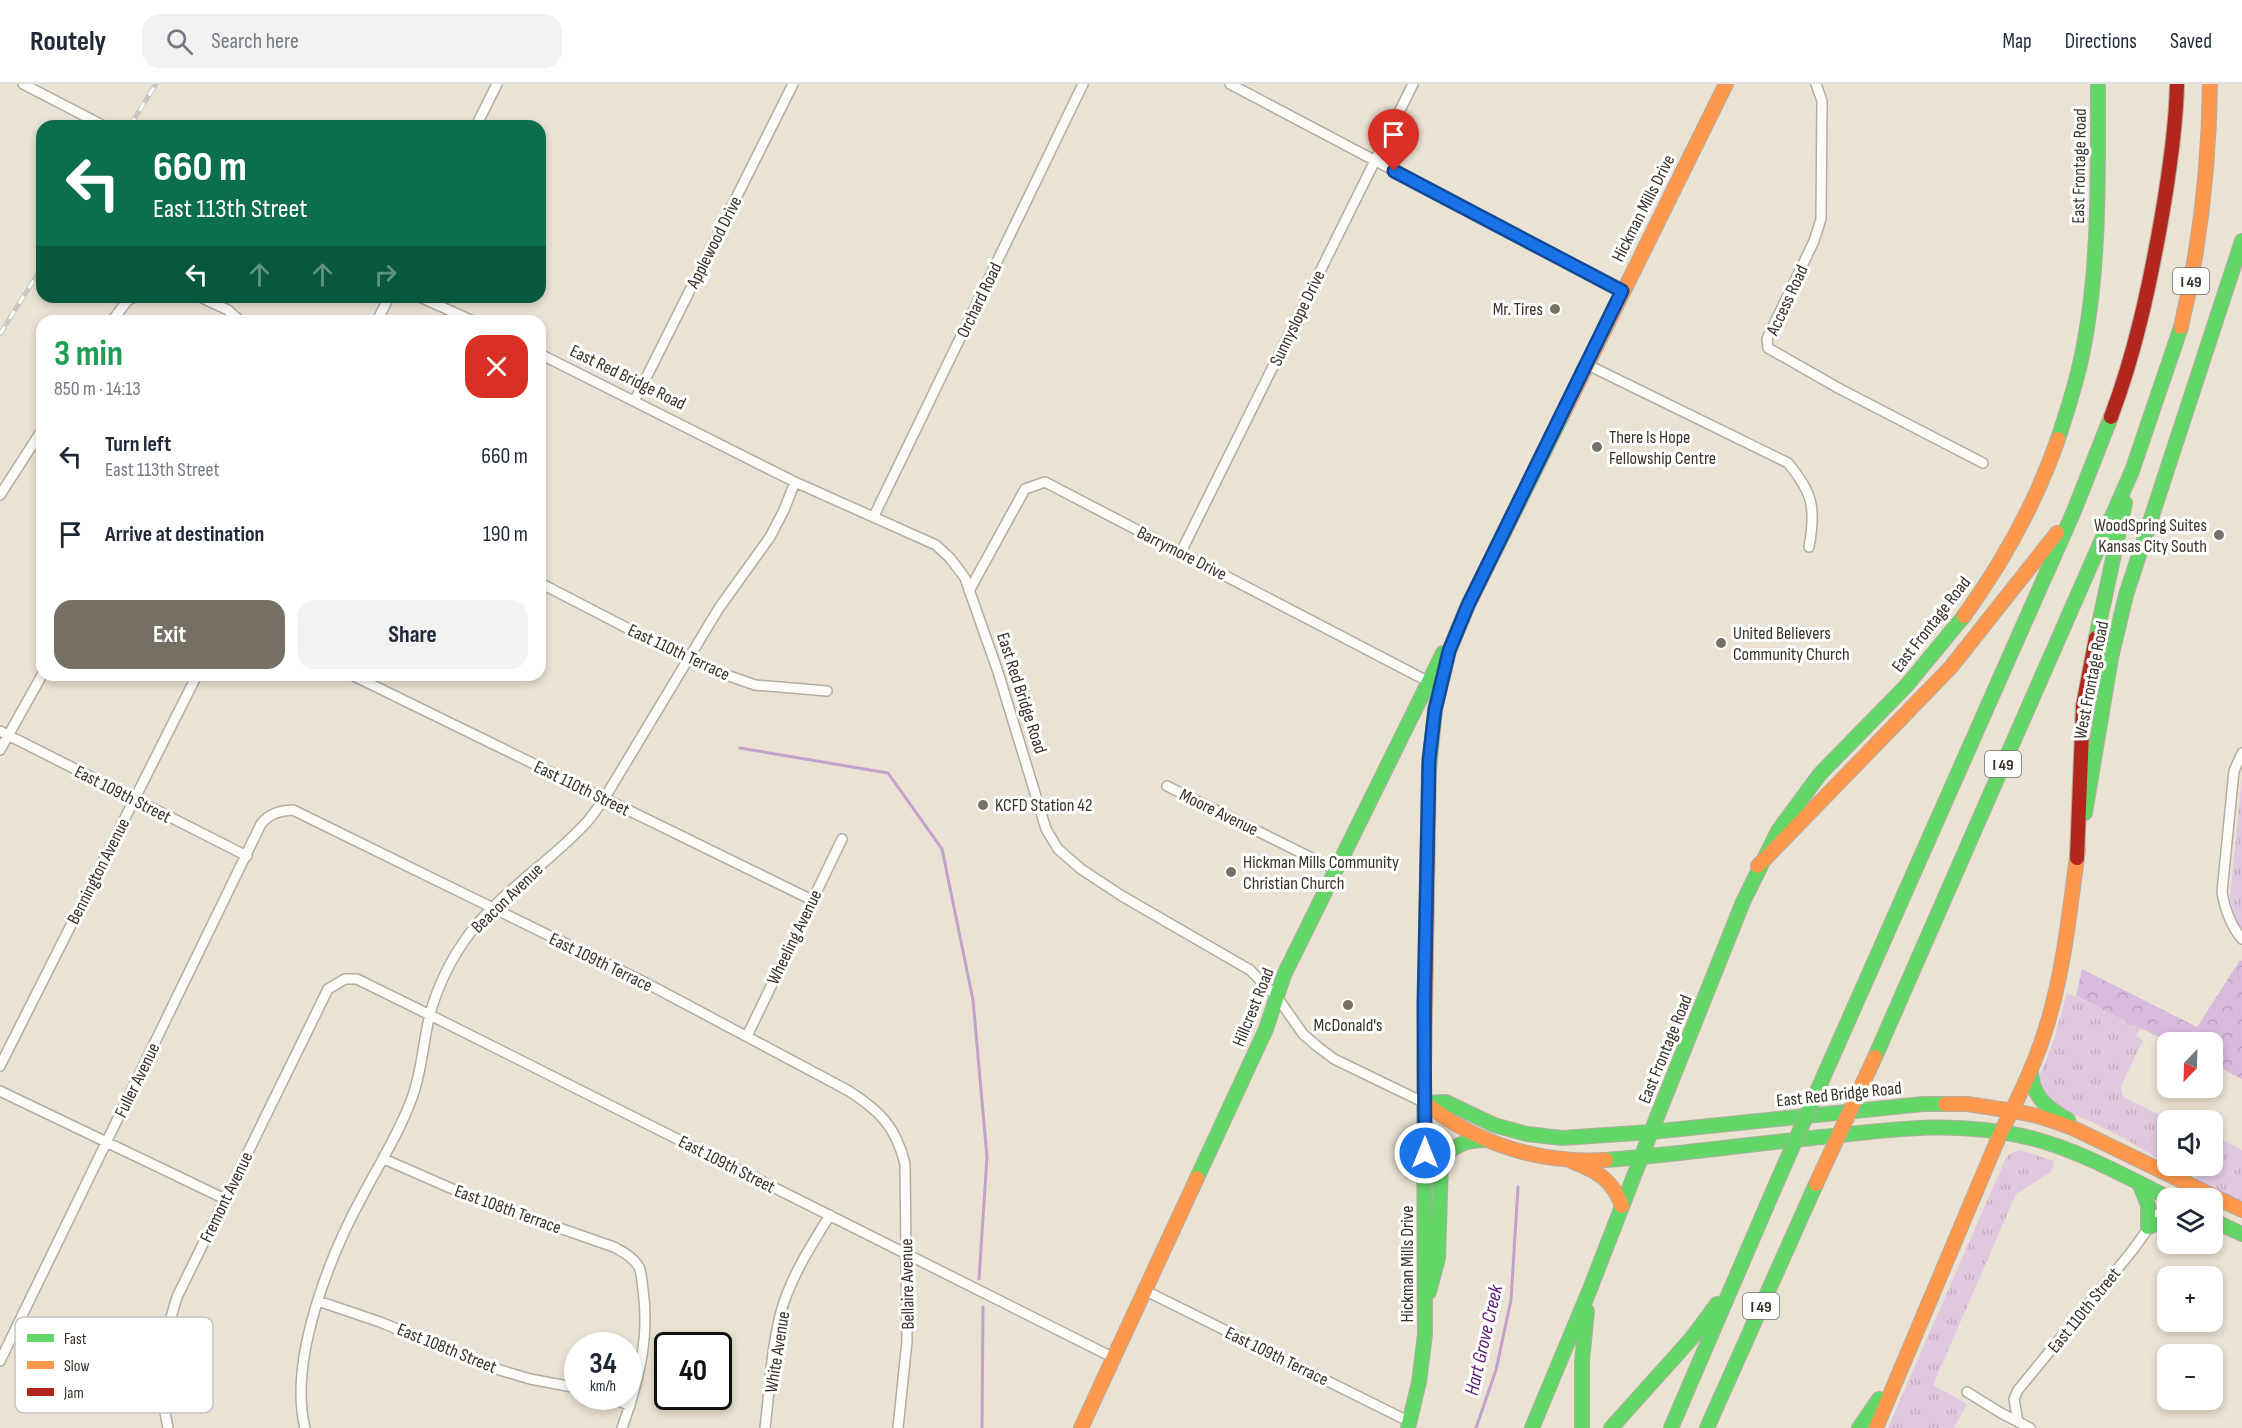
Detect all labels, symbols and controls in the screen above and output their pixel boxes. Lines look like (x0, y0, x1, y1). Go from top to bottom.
search box (142, 14, 562, 68)
text: Routely (30, 25, 106, 58)
icon: search (163, 25, 196, 58)
text: Search here (211, 28, 299, 55)
text: Map (2002, 29, 2032, 54)
text: Directions (2065, 29, 2137, 54)
text: Saved (2170, 29, 2212, 54)
street label: East Frontage Road (2068, 108, 2091, 224)
pin (1368, 109, 1419, 171)
icon: arrive (1377, 118, 1410, 151)
text: 660 m (153, 142, 247, 193)
icon: left (54, 144, 132, 222)
street label: Hickman Mills Drive (1608, 151, 1679, 265)
text: East 113th Street (153, 193, 308, 225)
street label: Applewood Drive (682, 193, 747, 293)
icon: left (180, 258, 213, 291)
icon: ahead (243, 258, 276, 291)
icon: ahead (306, 258, 339, 291)
icon: right (369, 258, 402, 291)
street label: Orchard Road (952, 259, 1007, 341)
street label: Access Road (1762, 262, 1813, 340)
street label: Sunnyslope Drive (1265, 267, 1330, 369)
road number: I 49 (2173, 268, 2209, 294)
place label: Mr. Tires (1493, 299, 1543, 320)
marker: Mr. Tires (1548, 302, 1562, 316)
text: 3 min (54, 333, 123, 376)
button: close (465, 335, 528, 398)
street label: East Red Bridge Road (567, 340, 689, 414)
text: 850 m · 14:13 (54, 377, 141, 401)
place label: There Is Hope Fellowship Centre (1609, 427, 1716, 469)
text: Turn left (105, 431, 171, 458)
icon: left (54, 440, 87, 473)
marker: There Is Hope Fellowship Centre (1590, 440, 1604, 454)
text: 660 m (481, 443, 528, 470)
text: East 113th Street (105, 458, 220, 482)
place label: WoodSpring Suites Kansas City South (2094, 515, 2207, 557)
icon: arrive (54, 518, 87, 551)
text: Arrive at destination (105, 521, 264, 548)
text: 190 m (483, 521, 528, 548)
street label: Barrymore Drive (1133, 522, 1230, 585)
marker: WoodSpring Suites Kansas City South (2212, 528, 2226, 542)
street label: East Frontage Road (1888, 572, 1975, 676)
button: Exit (54, 600, 285, 669)
button: Share (297, 600, 528, 669)
street label: West Frontage Road (2070, 619, 2113, 741)
street label: East 110th Terrace (624, 620, 733, 685)
place label: United Believers Community Church (1733, 623, 1850, 665)
street label: East Red Bridge Road (992, 630, 1051, 756)
marker: United Believers Community Church (1714, 636, 1728, 650)
road number: I 49 (1985, 751, 2021, 777)
street label: East 110th Street (531, 756, 633, 821)
street label: East 109th Street (71, 761, 175, 828)
street label: Moore Avenue (1176, 784, 1261, 840)
place label: KCFD Station 42 (995, 795, 1092, 816)
marker: KCFD Station 42 (976, 798, 990, 812)
street label: Bennington Avenue (63, 815, 134, 928)
place label: Hickman Mills Community Christian Church (1243, 852, 1399, 894)
street label: Beacon Avenue (467, 859, 548, 938)
marker: Hickman Mills Community Christian Church (1224, 865, 1238, 879)
street label: Wheeling Avenue (762, 886, 826, 988)
street label: East 109th Terrace (546, 928, 656, 996)
street label: Hillcrest Road (1228, 965, 1279, 1050)
street label: East Frontage Road (1634, 992, 1697, 1107)
marker: McDonald's (1341, 998, 1355, 1012)
place label: McDonald's (1314, 1015, 1383, 1036)
north arrow (2157, 1032, 2223, 1098)
map controls (2157, 1032, 2223, 1410)
street label: Fuller Avenue (110, 1040, 164, 1121)
street label: East Red Bridge Road (1775, 1077, 1903, 1112)
button: sound (2157, 1110, 2223, 1176)
position arrow (1393, 1121, 1457, 1185)
street label: East 109th Street (675, 1131, 779, 1198)
street label: Fremont Avenue (196, 1149, 257, 1246)
street label: East 108th Terrace (452, 1180, 564, 1238)
button: layers (2157, 1188, 2223, 1254)
street label: Hickman Mills Drive (1397, 1205, 1418, 1323)
street label: Bellaire Avenue (896, 1238, 919, 1330)
street label: East 110th Street (2044, 1263, 2125, 1357)
button: + (2157, 1266, 2223, 1332)
water label: Hart Grove Creek (1460, 1282, 1508, 1398)
road number: I 49 (1743, 1293, 1779, 1319)
street label: White Avenue (761, 1310, 794, 1394)
legend (15, 1317, 213, 1413)
street label: East 108th Street (394, 1319, 500, 1378)
street label: East 109th Terrace (1222, 1322, 1332, 1390)
text: Fast (64, 1330, 87, 1349)
speed limit sign: 40 (654, 1332, 732, 1410)
button: − (2157, 1344, 2223, 1410)
text: 34 (589, 1346, 617, 1382)
text: Slow (64, 1357, 89, 1376)
text: km/h (590, 1377, 616, 1396)
text: Jam (63, 1384, 84, 1403)

